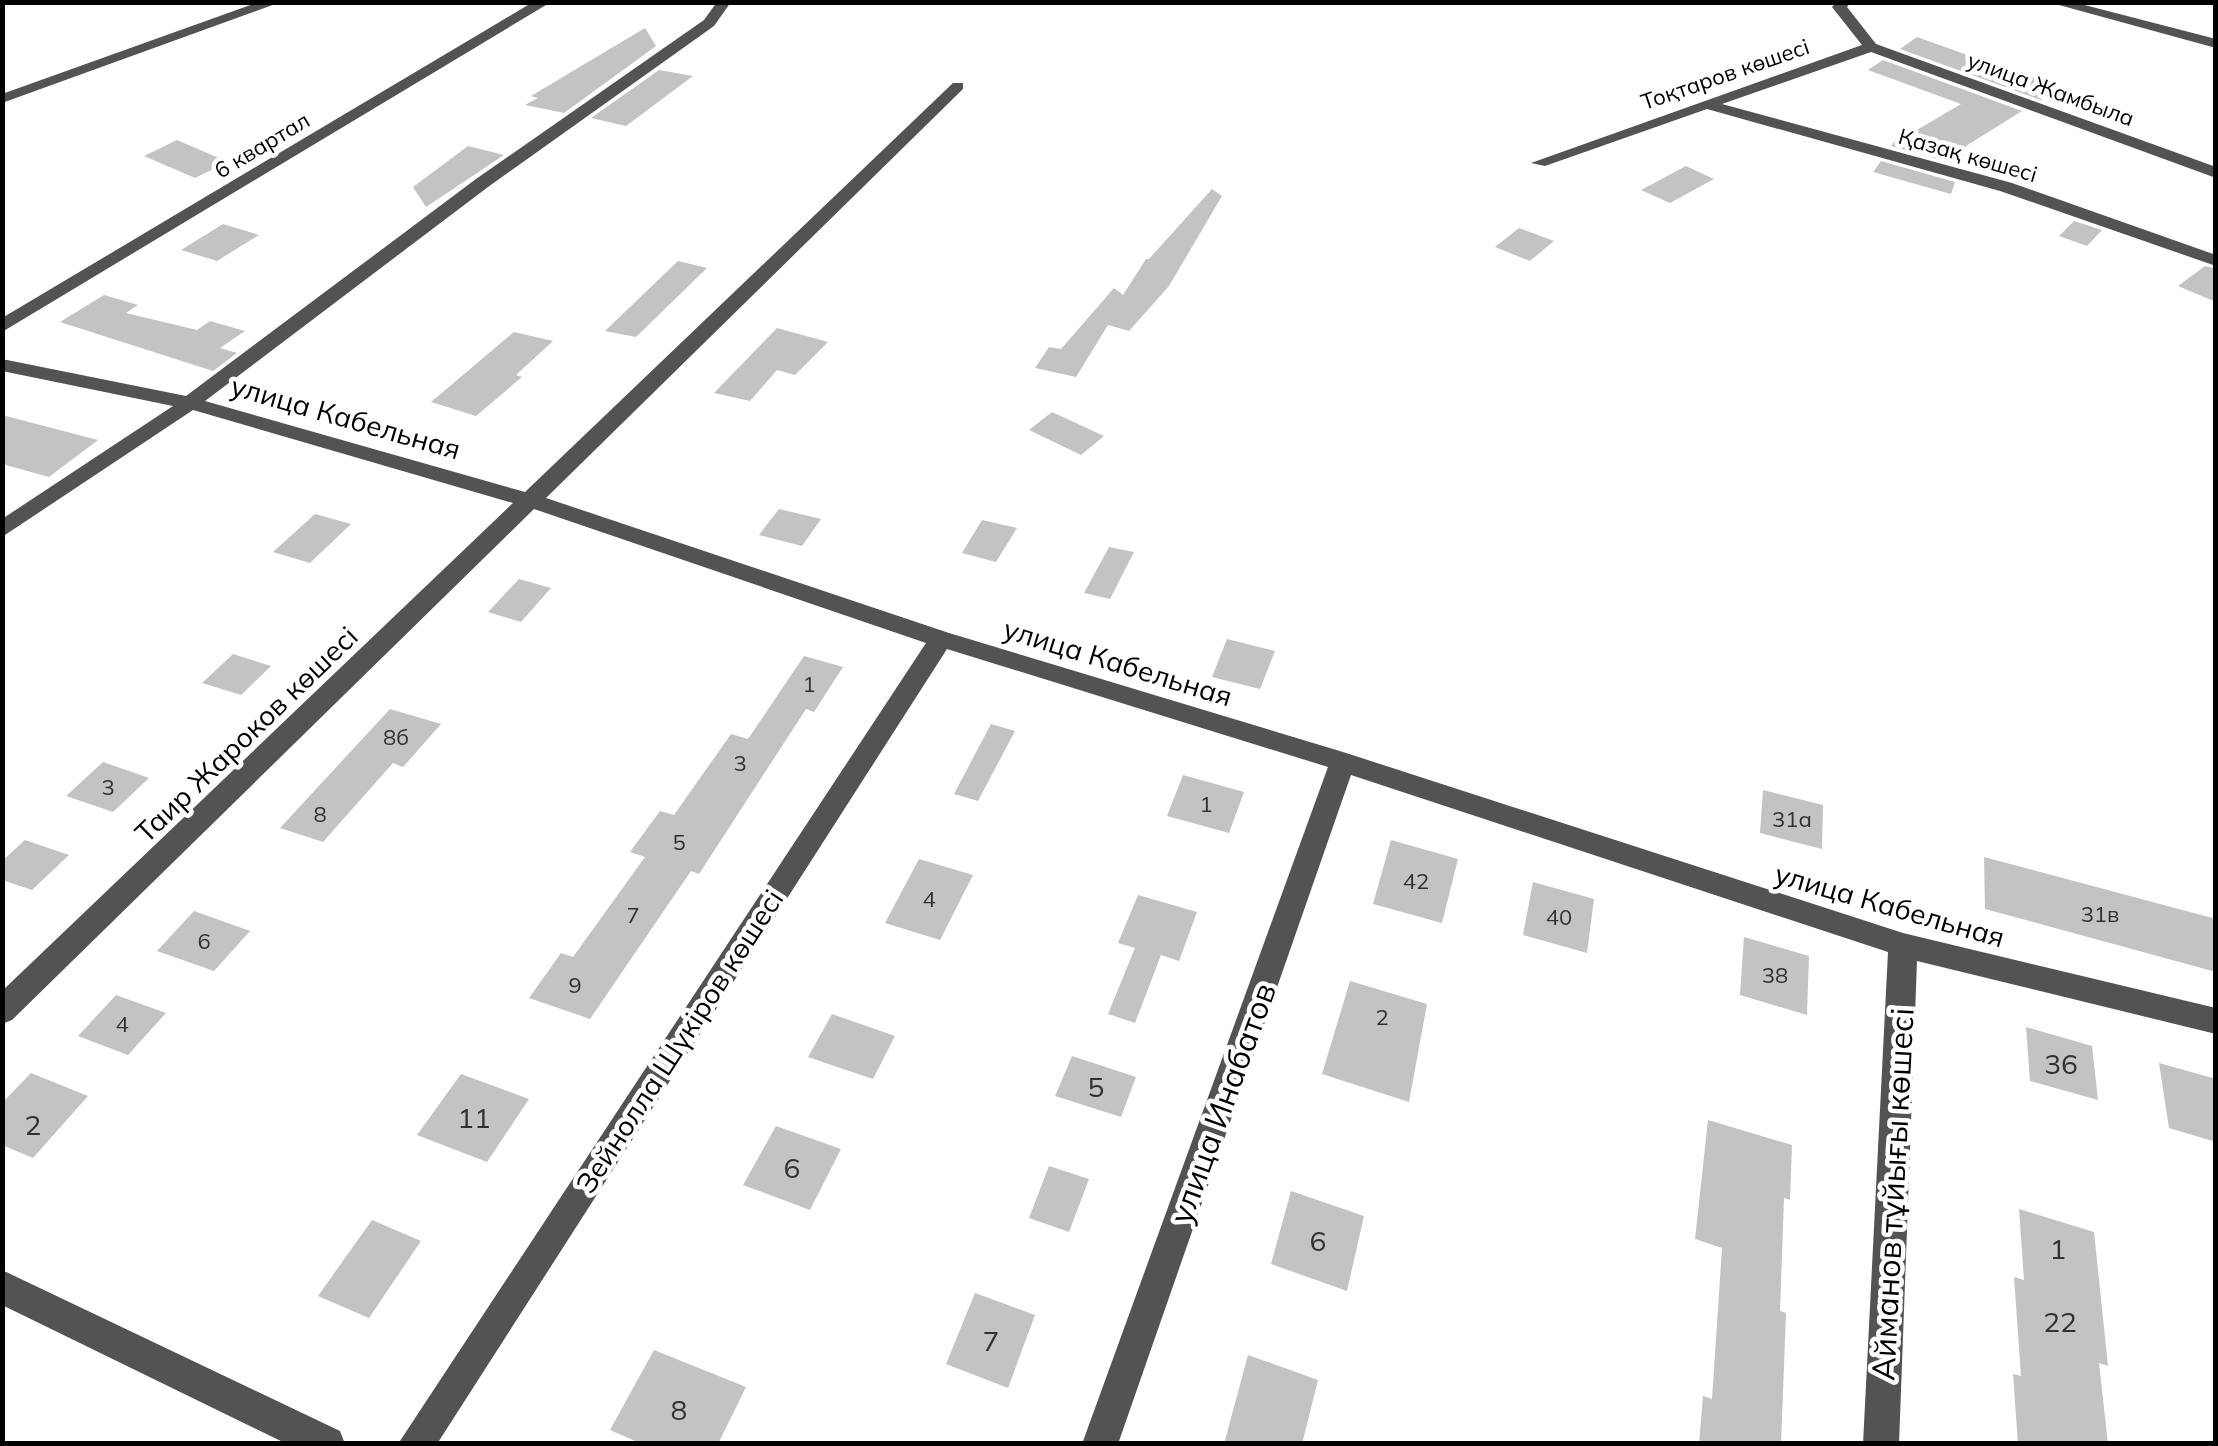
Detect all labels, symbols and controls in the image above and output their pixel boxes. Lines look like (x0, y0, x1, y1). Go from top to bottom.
street label: Тоқтаров көшесі (1637, 32, 1813, 116)
street label: улица Жамбыла (1964, 46, 2138, 132)
street label: 6 квартал (209, 106, 315, 184)
street label: Қазақ көшесі (1895, 122, 2041, 188)
street label: улица Кабельная (227, 367, 465, 467)
street label: улица Кабельная (999, 611, 1237, 713)
street label: Таир Жароков көшесі (127, 618, 365, 850)
house number: 1 (802, 670, 816, 698)
house number: 8б (383, 723, 409, 751)
house number: 3 (733, 749, 747, 777)
house number: 3 (101, 773, 115, 801)
house number: 1 (1199, 790, 1213, 818)
house number: 8 (313, 800, 327, 828)
house number: 31а (1772, 805, 1812, 833)
house number: 5 (672, 828, 686, 856)
street label: улица Кабельная (1771, 855, 2009, 955)
house number: 42 (1403, 867, 1429, 895)
street label: Зейнолла Шүкіров көшесі (568, 883, 790, 1199)
house number: 4 (922, 885, 936, 913)
house number: 31в (2081, 900, 2119, 928)
house number: 7 (626, 901, 640, 929)
house number: 40 (1546, 903, 1572, 931)
house number: 6 (197, 927, 211, 955)
house number: 38 (1762, 961, 1788, 989)
house number: 9 (568, 971, 582, 999)
street label: улица Инабатов (1160, 977, 1284, 1229)
house number: 2 (1375, 1003, 1389, 1031)
street label: Айманов тұйығы көшесі (1862, 1007, 1922, 1381)
house number: 4 (115, 1010, 129, 1038)
house number: 36 (2044, 1046, 2078, 1081)
house number: 5 (1088, 1069, 1104, 1104)
house number: 11 (457, 1100, 491, 1135)
house number: 2 (25, 1107, 41, 1142)
house number: 6 (784, 1150, 800, 1185)
house number: 6 (1310, 1223, 1326, 1258)
house number: 1 (2050, 1231, 2066, 1266)
house number: 22 (2043, 1304, 2077, 1339)
house number: 7 (983, 1323, 999, 1358)
house number: 8 (671, 1392, 687, 1427)

